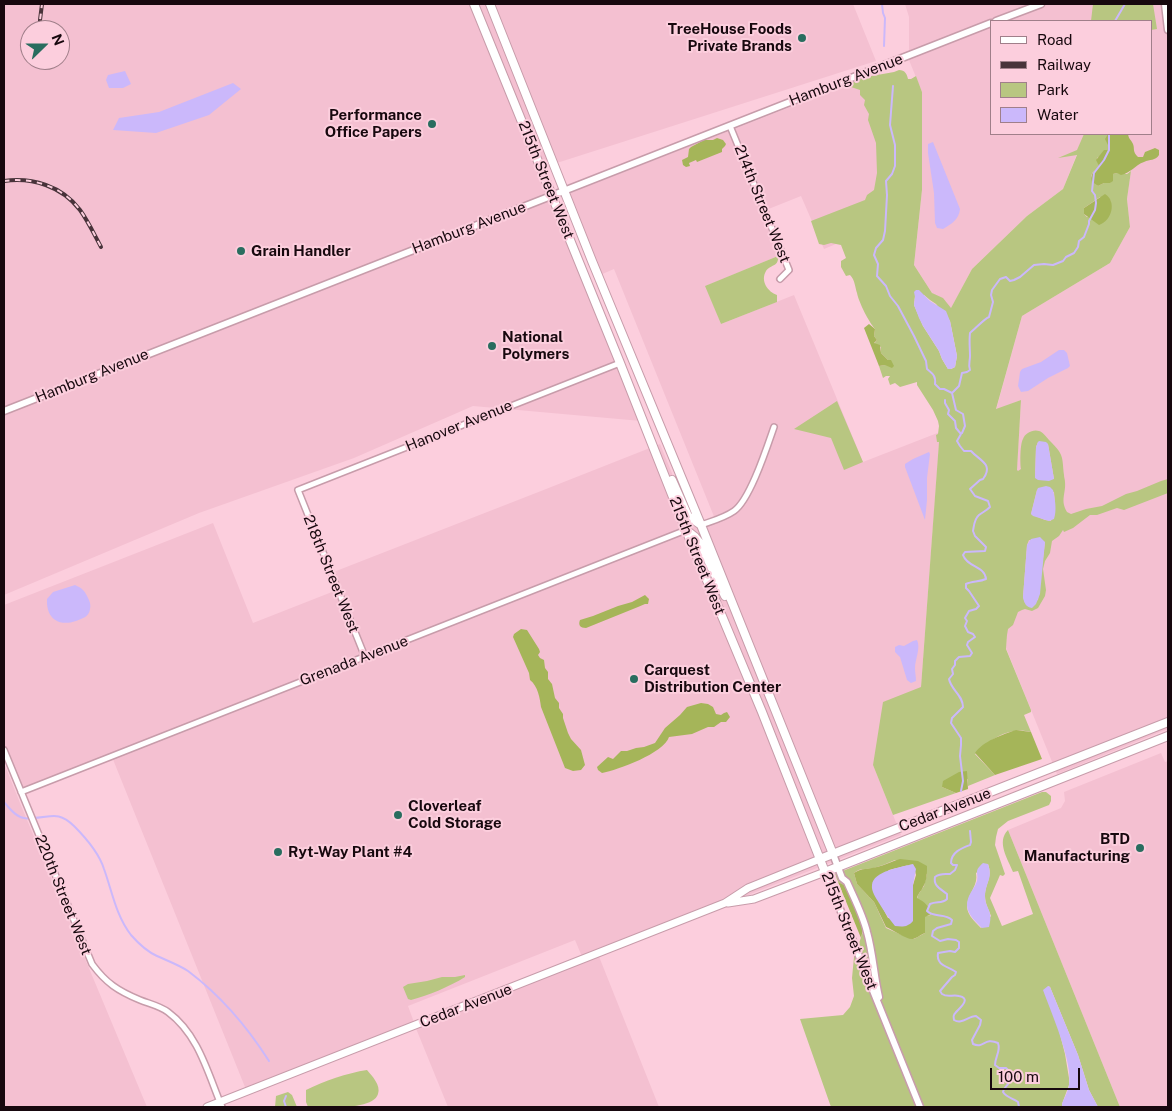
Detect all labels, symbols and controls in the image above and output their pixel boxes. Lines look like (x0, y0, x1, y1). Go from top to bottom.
north arrow (20, 20, 70, 70)
place label: TreeHouse Foods Private Brands (668, 20, 792, 55)
legend (990, 20, 1152, 135)
text: Road (1037, 31, 1073, 48)
text: N (49, 32, 67, 48)
marker: TreeHouse Foods Private Brands (796, 32, 808, 44)
street label: Hamburg Avenue (786, 50, 906, 110)
text: Railway (1037, 56, 1091, 73)
text: Park (1037, 81, 1069, 98)
place label: Performance Office Papers (325, 106, 422, 141)
text: Water (1037, 106, 1079, 123)
marker: Performance Office Papers (426, 118, 438, 130)
street label: 215th Street West (514, 118, 578, 242)
street label: 214th Street West (730, 143, 794, 265)
street label: Hamburg Avenue (409, 198, 529, 258)
place label: Grain Handler (251, 242, 351, 260)
marker: Grain Handler (235, 245, 247, 257)
place label: National Polymers (502, 328, 569, 363)
marker: National Polymers (486, 340, 498, 352)
street label: Hamburg Avenue (33, 345, 151, 407)
street label: Hanover Avenue (403, 396, 515, 456)
street label: 215th Street West (665, 494, 729, 618)
street label: 218th Street West (299, 512, 363, 636)
street label: Grenada Avenue (297, 632, 411, 690)
place label: Carquest Distribution Center (644, 661, 781, 696)
marker: Carquest Distribution Center (628, 673, 640, 685)
street label: Cedar Avenue (896, 784, 994, 836)
place label: Cloverleaf Cold Storage (408, 797, 502, 832)
marker: Cloverleaf Cold Storage (392, 809, 404, 821)
place label: BTD Manufacturing (1024, 830, 1130, 865)
street label: 220th Street West (31, 832, 95, 958)
marker: BTD Manufacturing (1134, 842, 1146, 854)
place label: Ryt-Way Plant #4 (288, 843, 412, 861)
marker: Ryt-Way Plant #4 (272, 846, 284, 858)
street label: 215th Street West (817, 869, 881, 993)
street label: Cedar Avenue (417, 980, 515, 1032)
scale bar (992, 1058, 1082, 1090)
text: 100 m (998, 1068, 1039, 1085)

